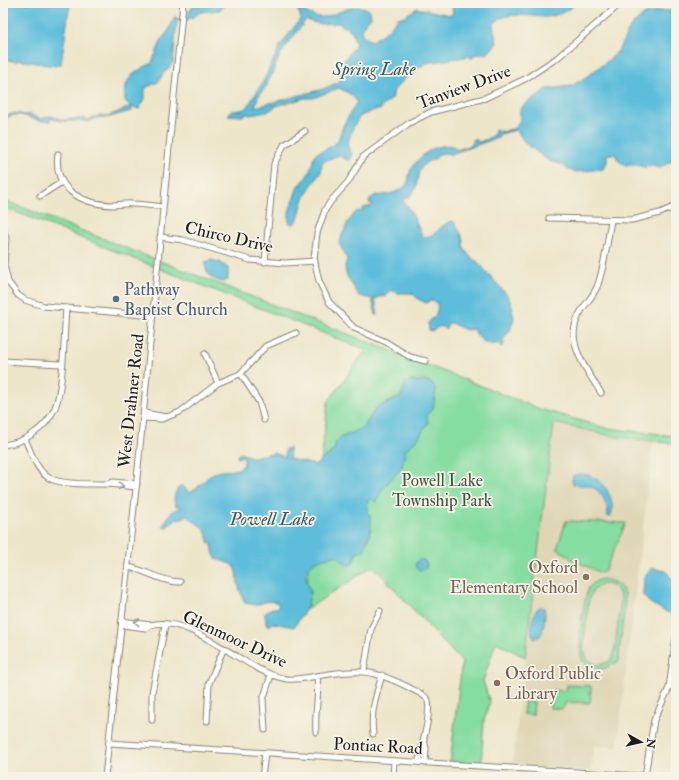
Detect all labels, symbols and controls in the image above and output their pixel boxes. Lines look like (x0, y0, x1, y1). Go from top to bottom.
water label: Spring Lake (332, 58, 416, 81)
street label: Tanview Drive (414, 60, 514, 114)
street label: Chirco Drive (183, 217, 275, 257)
place label: Pathway Baptist Church (124, 279, 228, 321)
marker: Pathway Baptist Church (111, 294, 121, 304)
street label: West Drahner Road (113, 332, 149, 470)
park label: Powell Lake Township Park (392, 470, 492, 512)
one-way arrow (118, 482, 124, 491)
water label: Powell Lake (228, 508, 316, 531)
place label: Oxford Elementary School (450, 557, 579, 599)
marker: Oxford Elementary School (581, 572, 591, 582)
street label: Glenmoor Drive (179, 606, 291, 672)
one-way arrow (134, 618, 140, 627)
place label: Oxford Public Library (505, 663, 601, 705)
marker: Oxford Public Library (492, 678, 502, 688)
north arrow (621, 722, 661, 762)
street label: Pontiac Road (333, 733, 424, 759)
text: N (643, 737, 658, 750)

